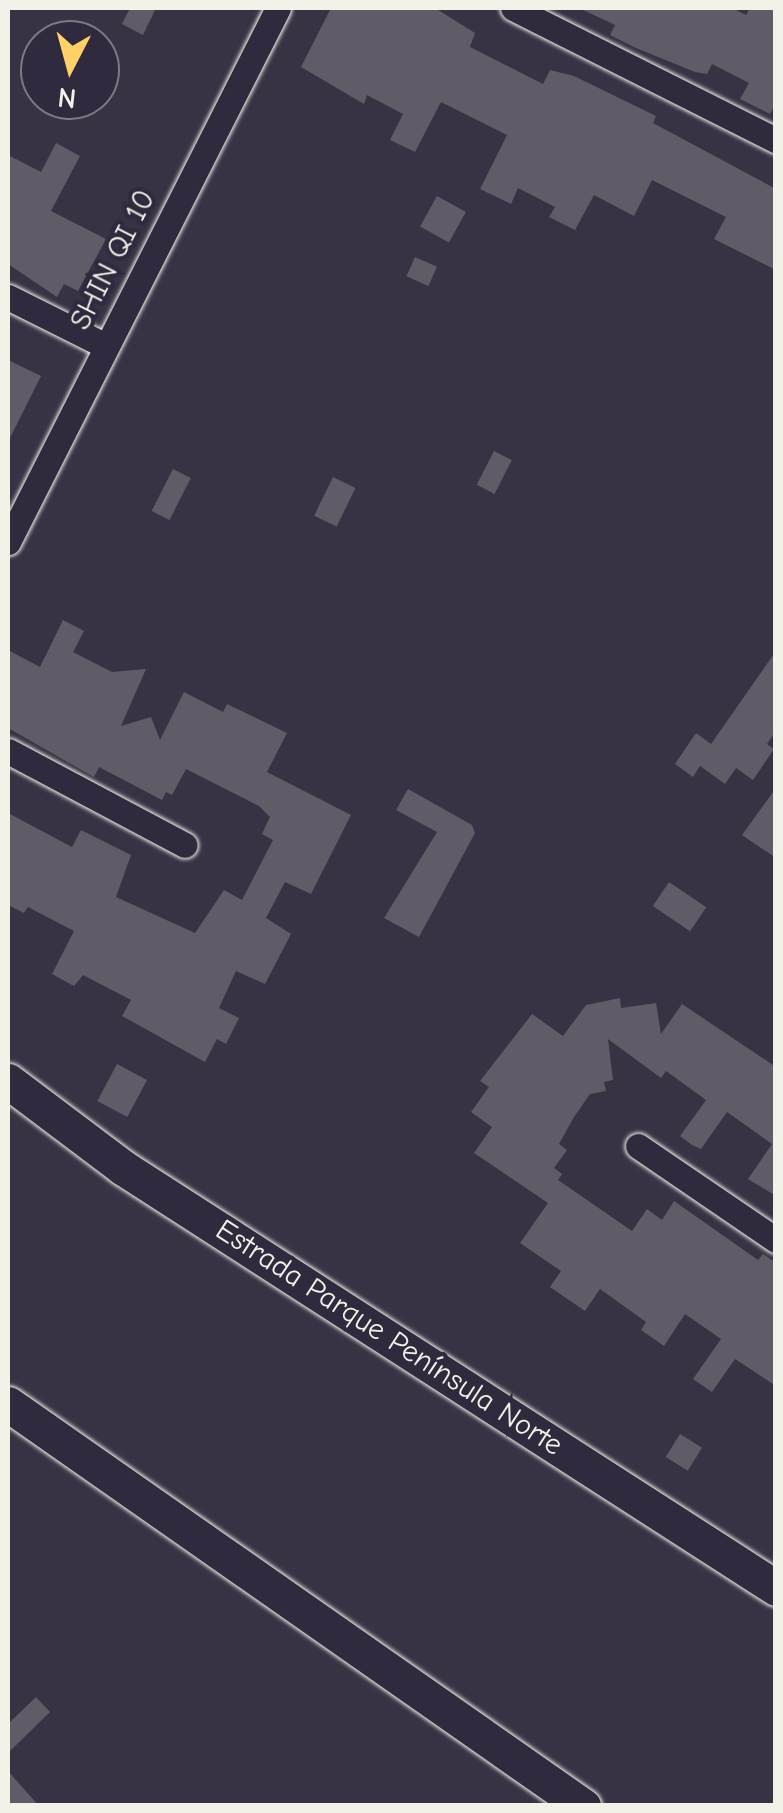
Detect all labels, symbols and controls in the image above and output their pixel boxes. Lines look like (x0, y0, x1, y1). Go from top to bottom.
north arrow (20, 20, 120, 120)
text: N (56, 81, 78, 115)
street label: SHIN QI 10 (62, 184, 164, 336)
street label: Estrada Parque Península Norte (209, 1212, 569, 1464)

